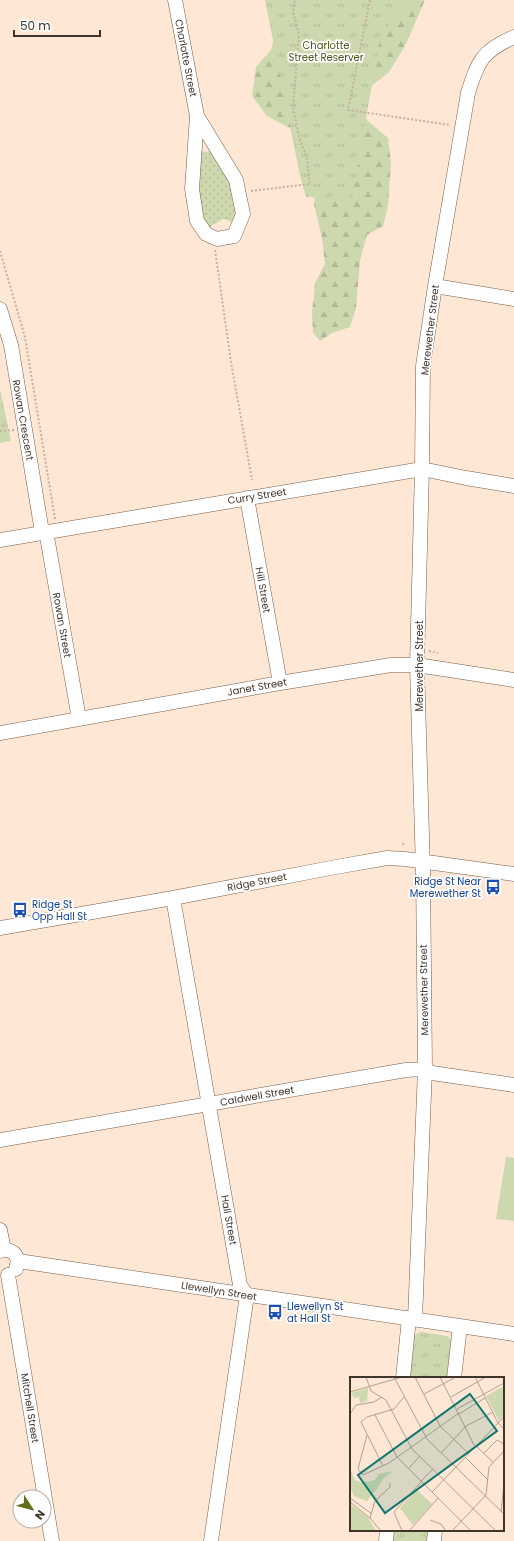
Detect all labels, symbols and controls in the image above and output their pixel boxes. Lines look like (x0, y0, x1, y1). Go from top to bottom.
scale bar (14, 12, 100, 38)
text: 50 m (20, 17, 51, 34)
street label: Charlotte Street (171, 18, 201, 99)
park label: Charlotte Street Reserver (289, 38, 364, 65)
street label: Merewether Street (417, 284, 443, 376)
street label: Rowan Crescent (9, 378, 38, 462)
street label: Curry Street (227, 484, 288, 508)
street label: Hill Street (252, 566, 274, 614)
street label: Rowan Street (49, 591, 75, 659)
street label: Merewether Street (412, 620, 427, 712)
street label: Janet Street (226, 674, 288, 700)
street label: Ridge Street (226, 869, 288, 895)
place label: Ridge St Near Merewether St (410, 874, 481, 901)
bus stop icon: Ridge St Near Merewether St (484, 878, 502, 896)
place label: Ridge St Opp Hall St (32, 897, 87, 924)
bus stop icon: Ridge St Opp Hall St (11, 901, 29, 919)
street label: Merewether Street (416, 944, 432, 1036)
street label: Caldwell Street (219, 1082, 296, 1110)
street label: Hall Street (217, 1194, 241, 1247)
street label: Llewellyn Street (180, 1278, 258, 1304)
place label: Llewellyn St at Hall St (287, 1299, 344, 1326)
bus stop icon: Llewellyn St at Hall St (266, 1303, 284, 1321)
street label: Mitchell Street (17, 1372, 43, 1444)
inset map (350, 1377, 504, 1531)
north arrow (12, 1489, 52, 1529)
text: N (31, 1507, 49, 1523)

